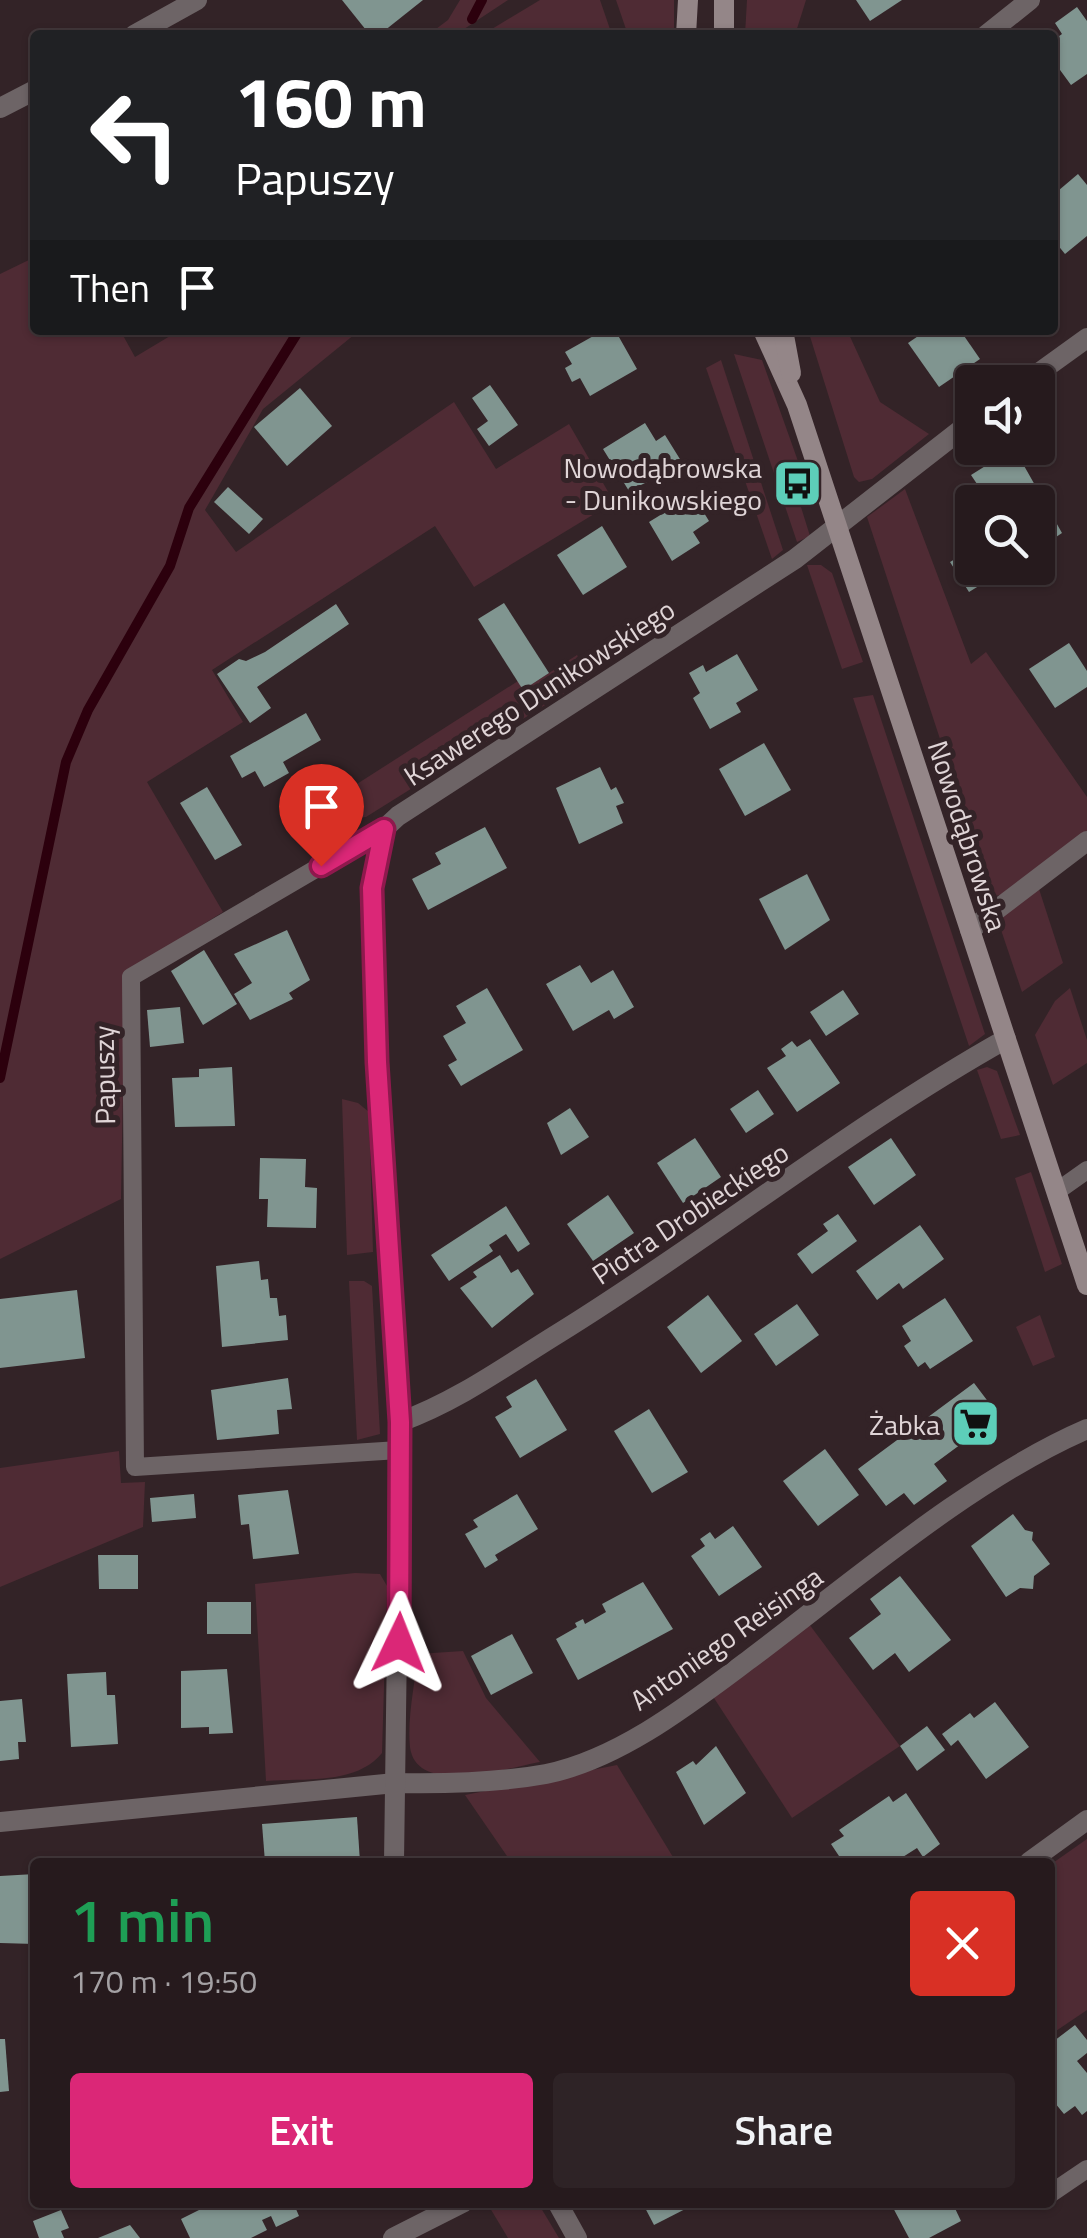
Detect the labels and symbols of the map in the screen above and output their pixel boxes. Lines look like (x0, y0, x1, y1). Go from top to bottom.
place label: Nowodąbrowska - Dunikowskiego (563, 446, 762, 521)
bus stop icon: Nowodąbrowska - Dunikowskiego (771, 457, 823, 509)
street label: Ksawerego Dunikowskiego (395, 588, 683, 796)
street label: Nowodąbrowska (917, 735, 1019, 937)
pin (279, 764, 364, 867)
street label: Papuszy (82, 1025, 126, 1125)
street label: Piotra Drobieckiego (583, 1131, 797, 1295)
supermarket icon: Żabka (949, 1398, 1001, 1450)
place label: Żabka (869, 1403, 940, 1446)
street label: Antoniego Reisinga (621, 1555, 831, 1721)
position arrow (347, 1591, 451, 1695)

